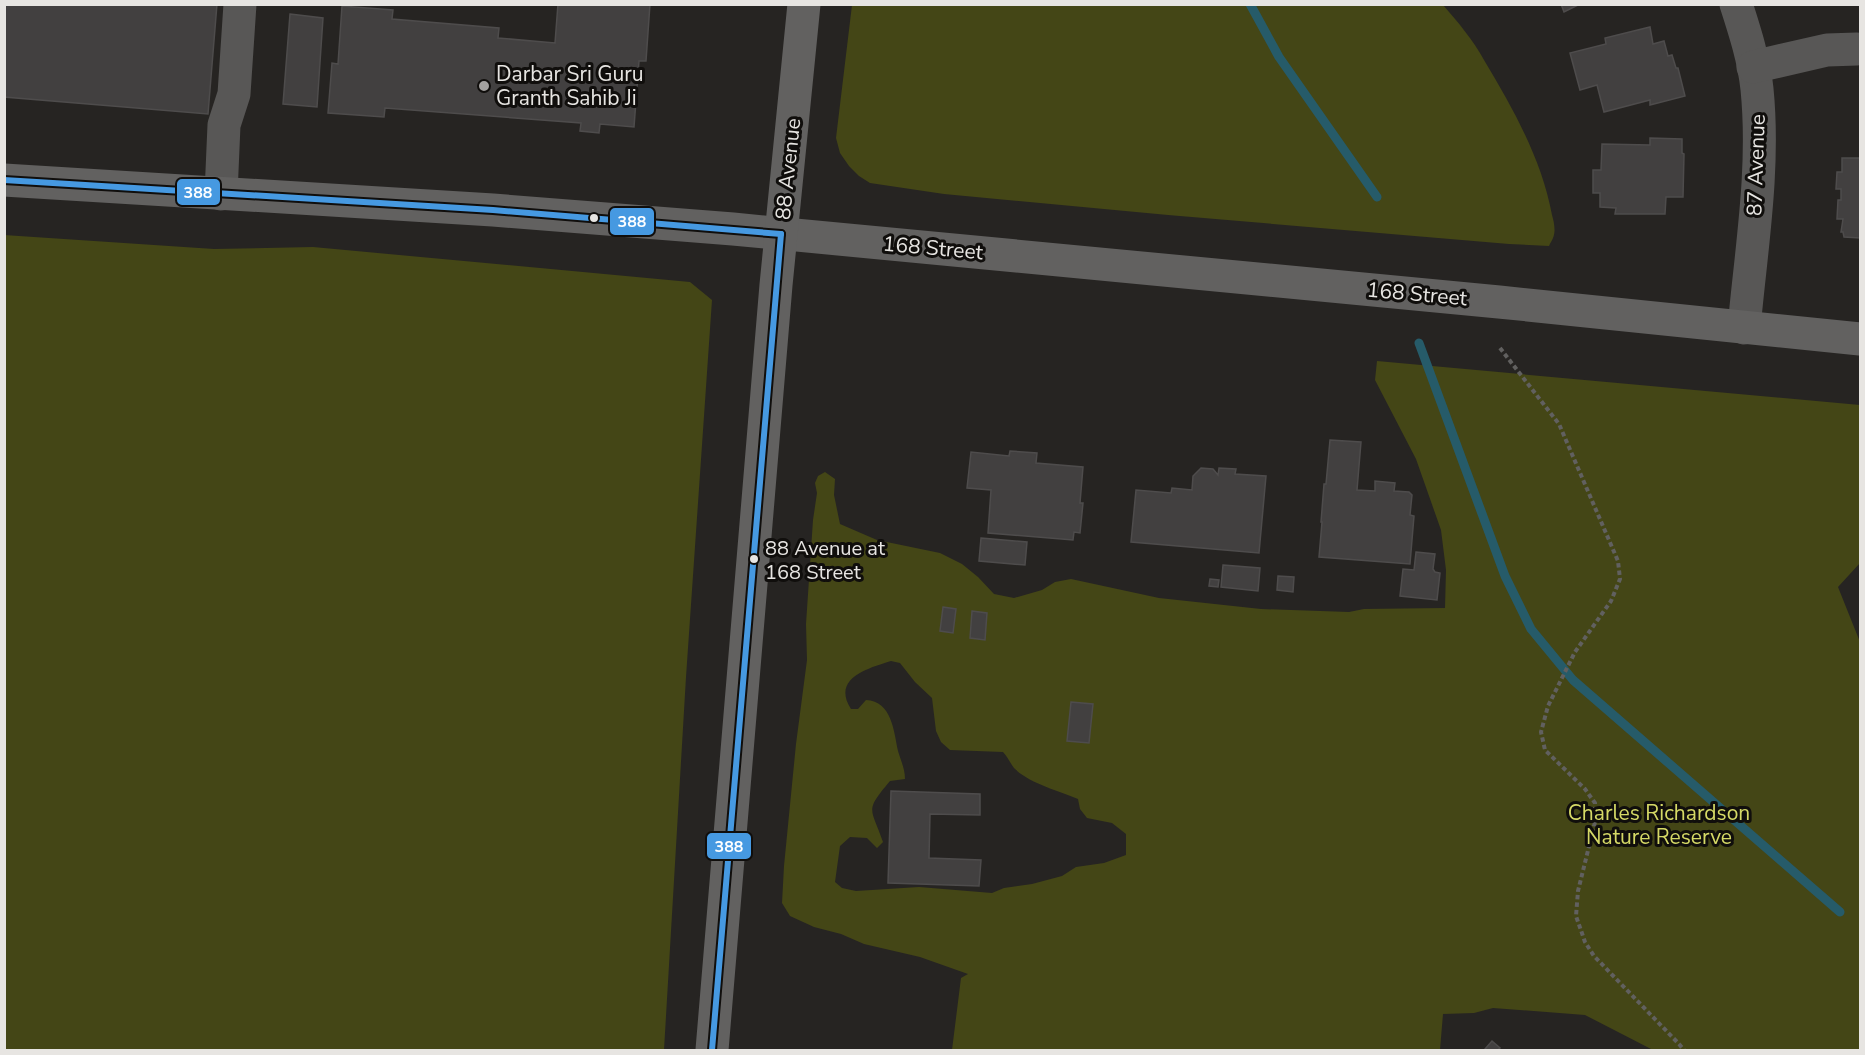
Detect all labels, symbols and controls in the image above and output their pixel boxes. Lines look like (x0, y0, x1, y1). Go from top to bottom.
place label: Darbar Sri Guru Granth Sahib Ji (496, 60, 644, 112)
marker: Darbar Sri Guru Granth Sahib Ji (477, 79, 491, 93)
street label: 87 Avenue (1740, 114, 1772, 216)
street label: 88 Avenue (769, 117, 807, 221)
line badge: 388 (176, 178, 221, 206)
text: 388 (184, 182, 212, 204)
line badge: 388 (609, 207, 655, 236)
text: 388 (618, 211, 646, 233)
unlabelled marker (588, 212, 600, 224)
street label: 168 Street (882, 230, 985, 266)
street label: 168 Street (1366, 276, 1469, 312)
place label: 88 Avenue at 168 Street (765, 535, 886, 586)
marker: 88 Avenue at 168 Street (748, 553, 760, 565)
park label: Charles Richardson Nature Reserve (1568, 799, 1750, 851)
line badge: 388 (706, 832, 752, 860)
text: 388 (715, 836, 743, 858)

